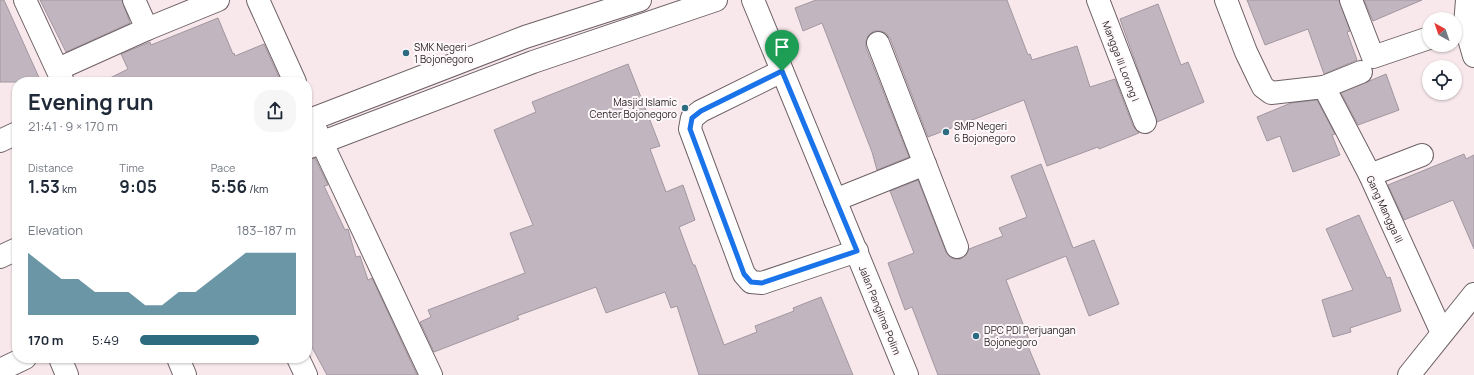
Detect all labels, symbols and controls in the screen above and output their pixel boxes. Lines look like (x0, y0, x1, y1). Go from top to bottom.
north arrow (1422, 12, 1462, 52)
map controls (1422, 12, 1462, 100)
street label: Mangga III Lorong I (1099, 19, 1143, 103)
pin (765, 30, 799, 71)
icon: arrive (771, 36, 793, 58)
place label: SMK Negeri 1 Bojonegoro (414, 40, 473, 66)
marker: SMK Negeri 1 Bojonegoro (401, 48, 411, 58)
button: locate (1422, 60, 1462, 100)
text: Evening run (28, 87, 153, 117)
button: share (254, 90, 296, 132)
place label: Masjid Islamic Center Bojonegoro (589, 95, 677, 121)
marker: Masjid Islamic Center Bojonegoro (680, 103, 690, 113)
text: 21:41 · 9 × 170 m (28, 117, 118, 135)
place label: SMP Negeri 6 Bojonegoro (954, 119, 1016, 145)
marker: SMP Negeri 6 Bojonegoro (941, 127, 951, 137)
text: Distance (28, 160, 73, 175)
text: Time (119, 160, 144, 175)
text: Pace (211, 160, 236, 175)
street label: Gang Mangga III (1363, 173, 1407, 245)
text: 1.53 (28, 175, 60, 198)
text: 9:05 (119, 175, 157, 198)
text: 5:56 (211, 175, 247, 198)
text: km (60, 181, 77, 196)
text: /km (247, 181, 268, 196)
text: Elevation (28, 221, 83, 239)
text: 183–187 m (237, 221, 296, 239)
street label: Jalan Panglima Polim (856, 263, 904, 357)
place label: DPC PDI Perjuangan Bojonegoro (984, 323, 1076, 349)
text: 170 m (28, 331, 63, 349)
text: 5:49 (92, 331, 119, 349)
marker: DPC PDI Perjuangan Bojonegoro (971, 331, 981, 341)

